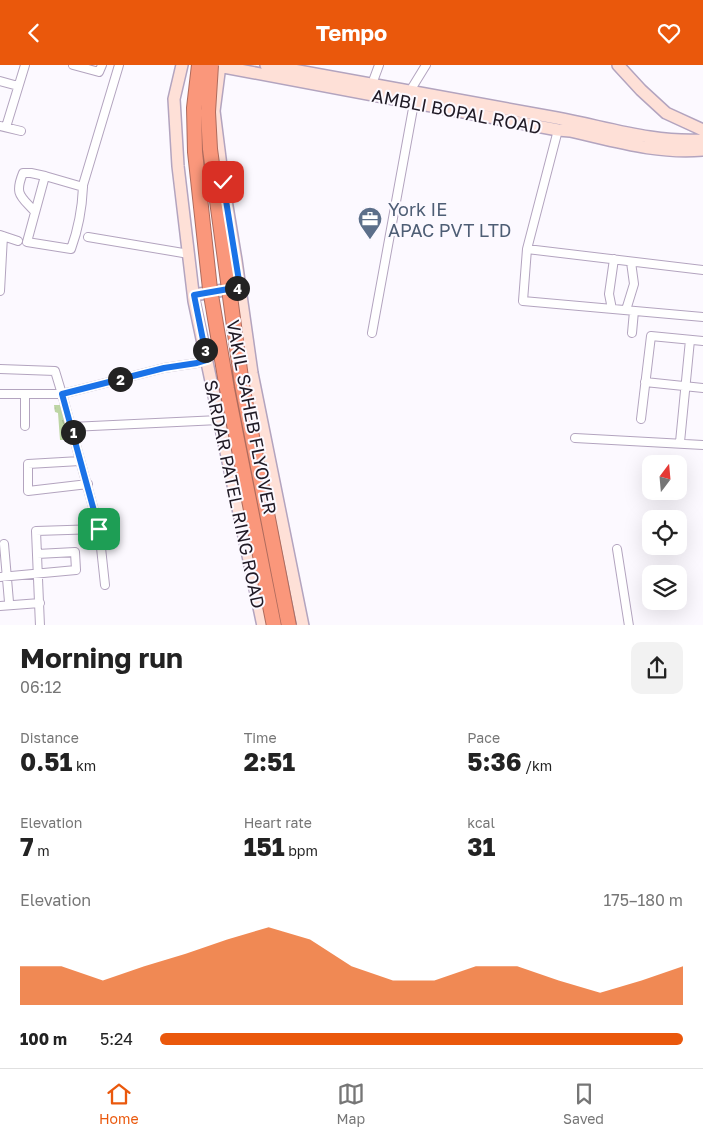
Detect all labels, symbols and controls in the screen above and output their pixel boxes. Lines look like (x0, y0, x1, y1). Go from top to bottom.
icon: back (20, 19, 48, 47)
text: Tempo (316, 19, 387, 46)
icon: heart (655, 19, 683, 47)
street label: AMBLI BOPAL ROAD (370, 84, 544, 138)
pin (202, 161, 244, 203)
icon: check (209, 168, 237, 196)
place label: York IE APAC PVT LTD (388, 198, 511, 241)
office icon: York IE APAC PVT LTD (357, 206, 383, 240)
pin: 4 (224, 275, 250, 301)
text: 4 (233, 280, 242, 297)
street label: VAKIL SAHEB FLYOVER (222, 318, 282, 516)
pin: 3 (192, 337, 218, 363)
text: 3 (201, 342, 210, 359)
pin: 2 (108, 367, 132, 391)
text: 2 (116, 371, 125, 388)
street label: SARDAR PATEL RING ROAD (200, 378, 270, 610)
pin: 1 (60, 419, 86, 445)
text: 1 (70, 424, 77, 441)
north arrow (642, 455, 688, 500)
map controls (642, 455, 687, 610)
pin (78, 508, 120, 550)
button: locate (642, 510, 687, 555)
icon: arrive (85, 515, 113, 543)
button: layers (642, 565, 687, 610)
text: Morning run (20, 641, 183, 674)
button: share (631, 642, 683, 694)
text: 06:12 (20, 677, 61, 697)
text: Distance (20, 729, 79, 746)
text: Time (244, 729, 277, 746)
text: Pace (467, 729, 500, 746)
text: 0.51 (20, 746, 72, 777)
text: 2:51 (244, 746, 295, 777)
text: 5:36 (467, 746, 522, 777)
text: km (72, 757, 96, 774)
text: /km (522, 757, 552, 774)
text: Elevation (20, 814, 82, 831)
text: Heart rate (244, 814, 312, 831)
text: kcal (467, 814, 495, 831)
text: 7 (20, 831, 34, 862)
text: 151 (244, 831, 285, 862)
text: 31 (467, 831, 495, 862)
text: m (34, 842, 50, 859)
text: bpm (285, 842, 318, 859)
text: Elevation (20, 890, 91, 910)
text: 175–180 m (603, 890, 683, 910)
text: 100 m (20, 1029, 67, 1049)
text: 5:24 (100, 1029, 133, 1049)
tab: Home (99, 1080, 139, 1127)
tab: Map (337, 1080, 365, 1127)
tab: Saved (563, 1080, 604, 1127)

